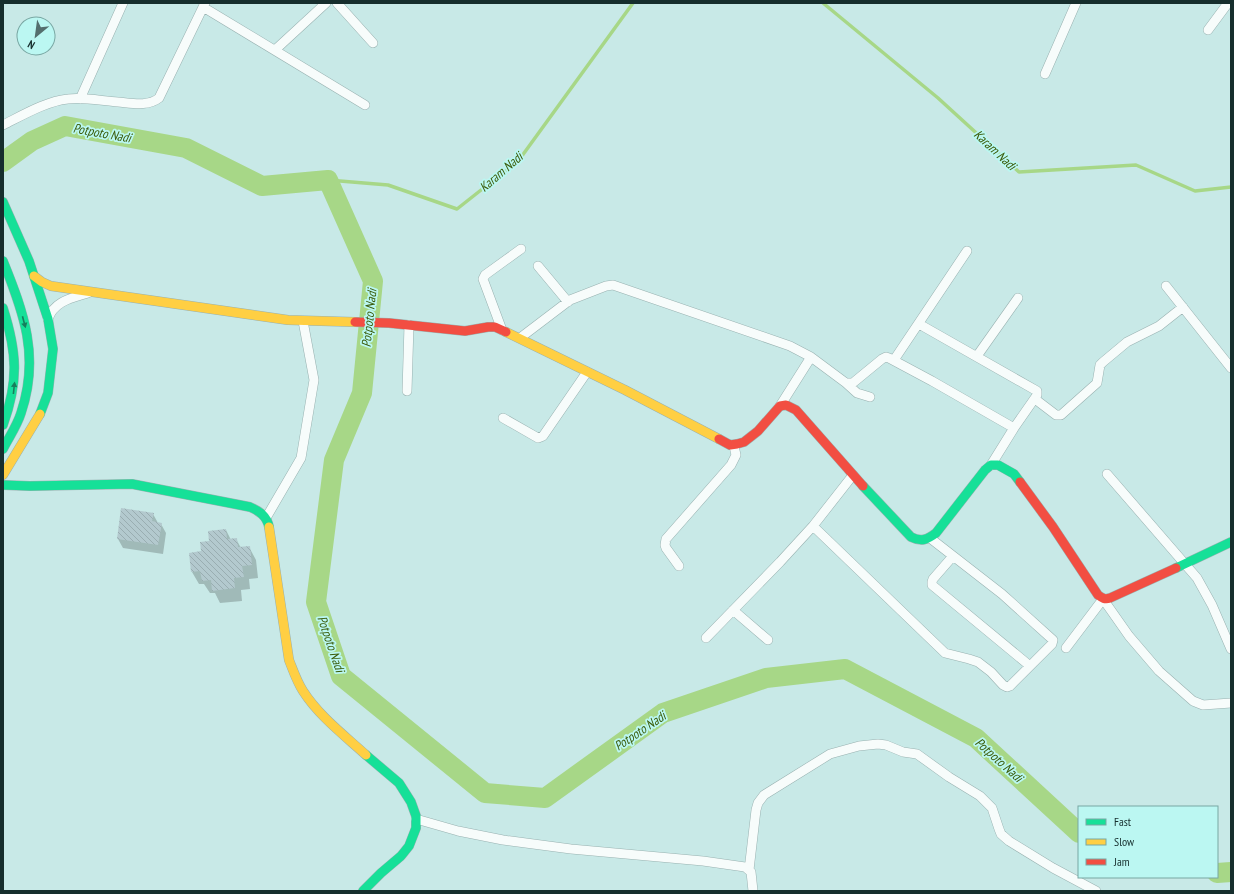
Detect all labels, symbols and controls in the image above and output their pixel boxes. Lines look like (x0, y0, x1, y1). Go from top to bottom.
north arrow (16, 16, 56, 56)
text: N (25, 37, 37, 52)
water label: Potpoto Nadi (72, 120, 134, 147)
water label: Karam Nadi (970, 126, 1021, 175)
water label: Karam Nadi (476, 147, 528, 195)
water label: Potpoto Nadi (357, 286, 381, 348)
one-way arrow (21, 317, 27, 329)
one-way arrow (11, 382, 17, 394)
water label: Potpoto Nadi (313, 614, 349, 676)
water label: Potpoto Nadi (611, 706, 671, 754)
water label: Potpoto Nadi (972, 734, 1028, 787)
legend (1078, 806, 1218, 878)
text: Fast (1114, 814, 1132, 829)
text: Slow (1114, 834, 1135, 849)
text: Jam (1113, 854, 1130, 869)

